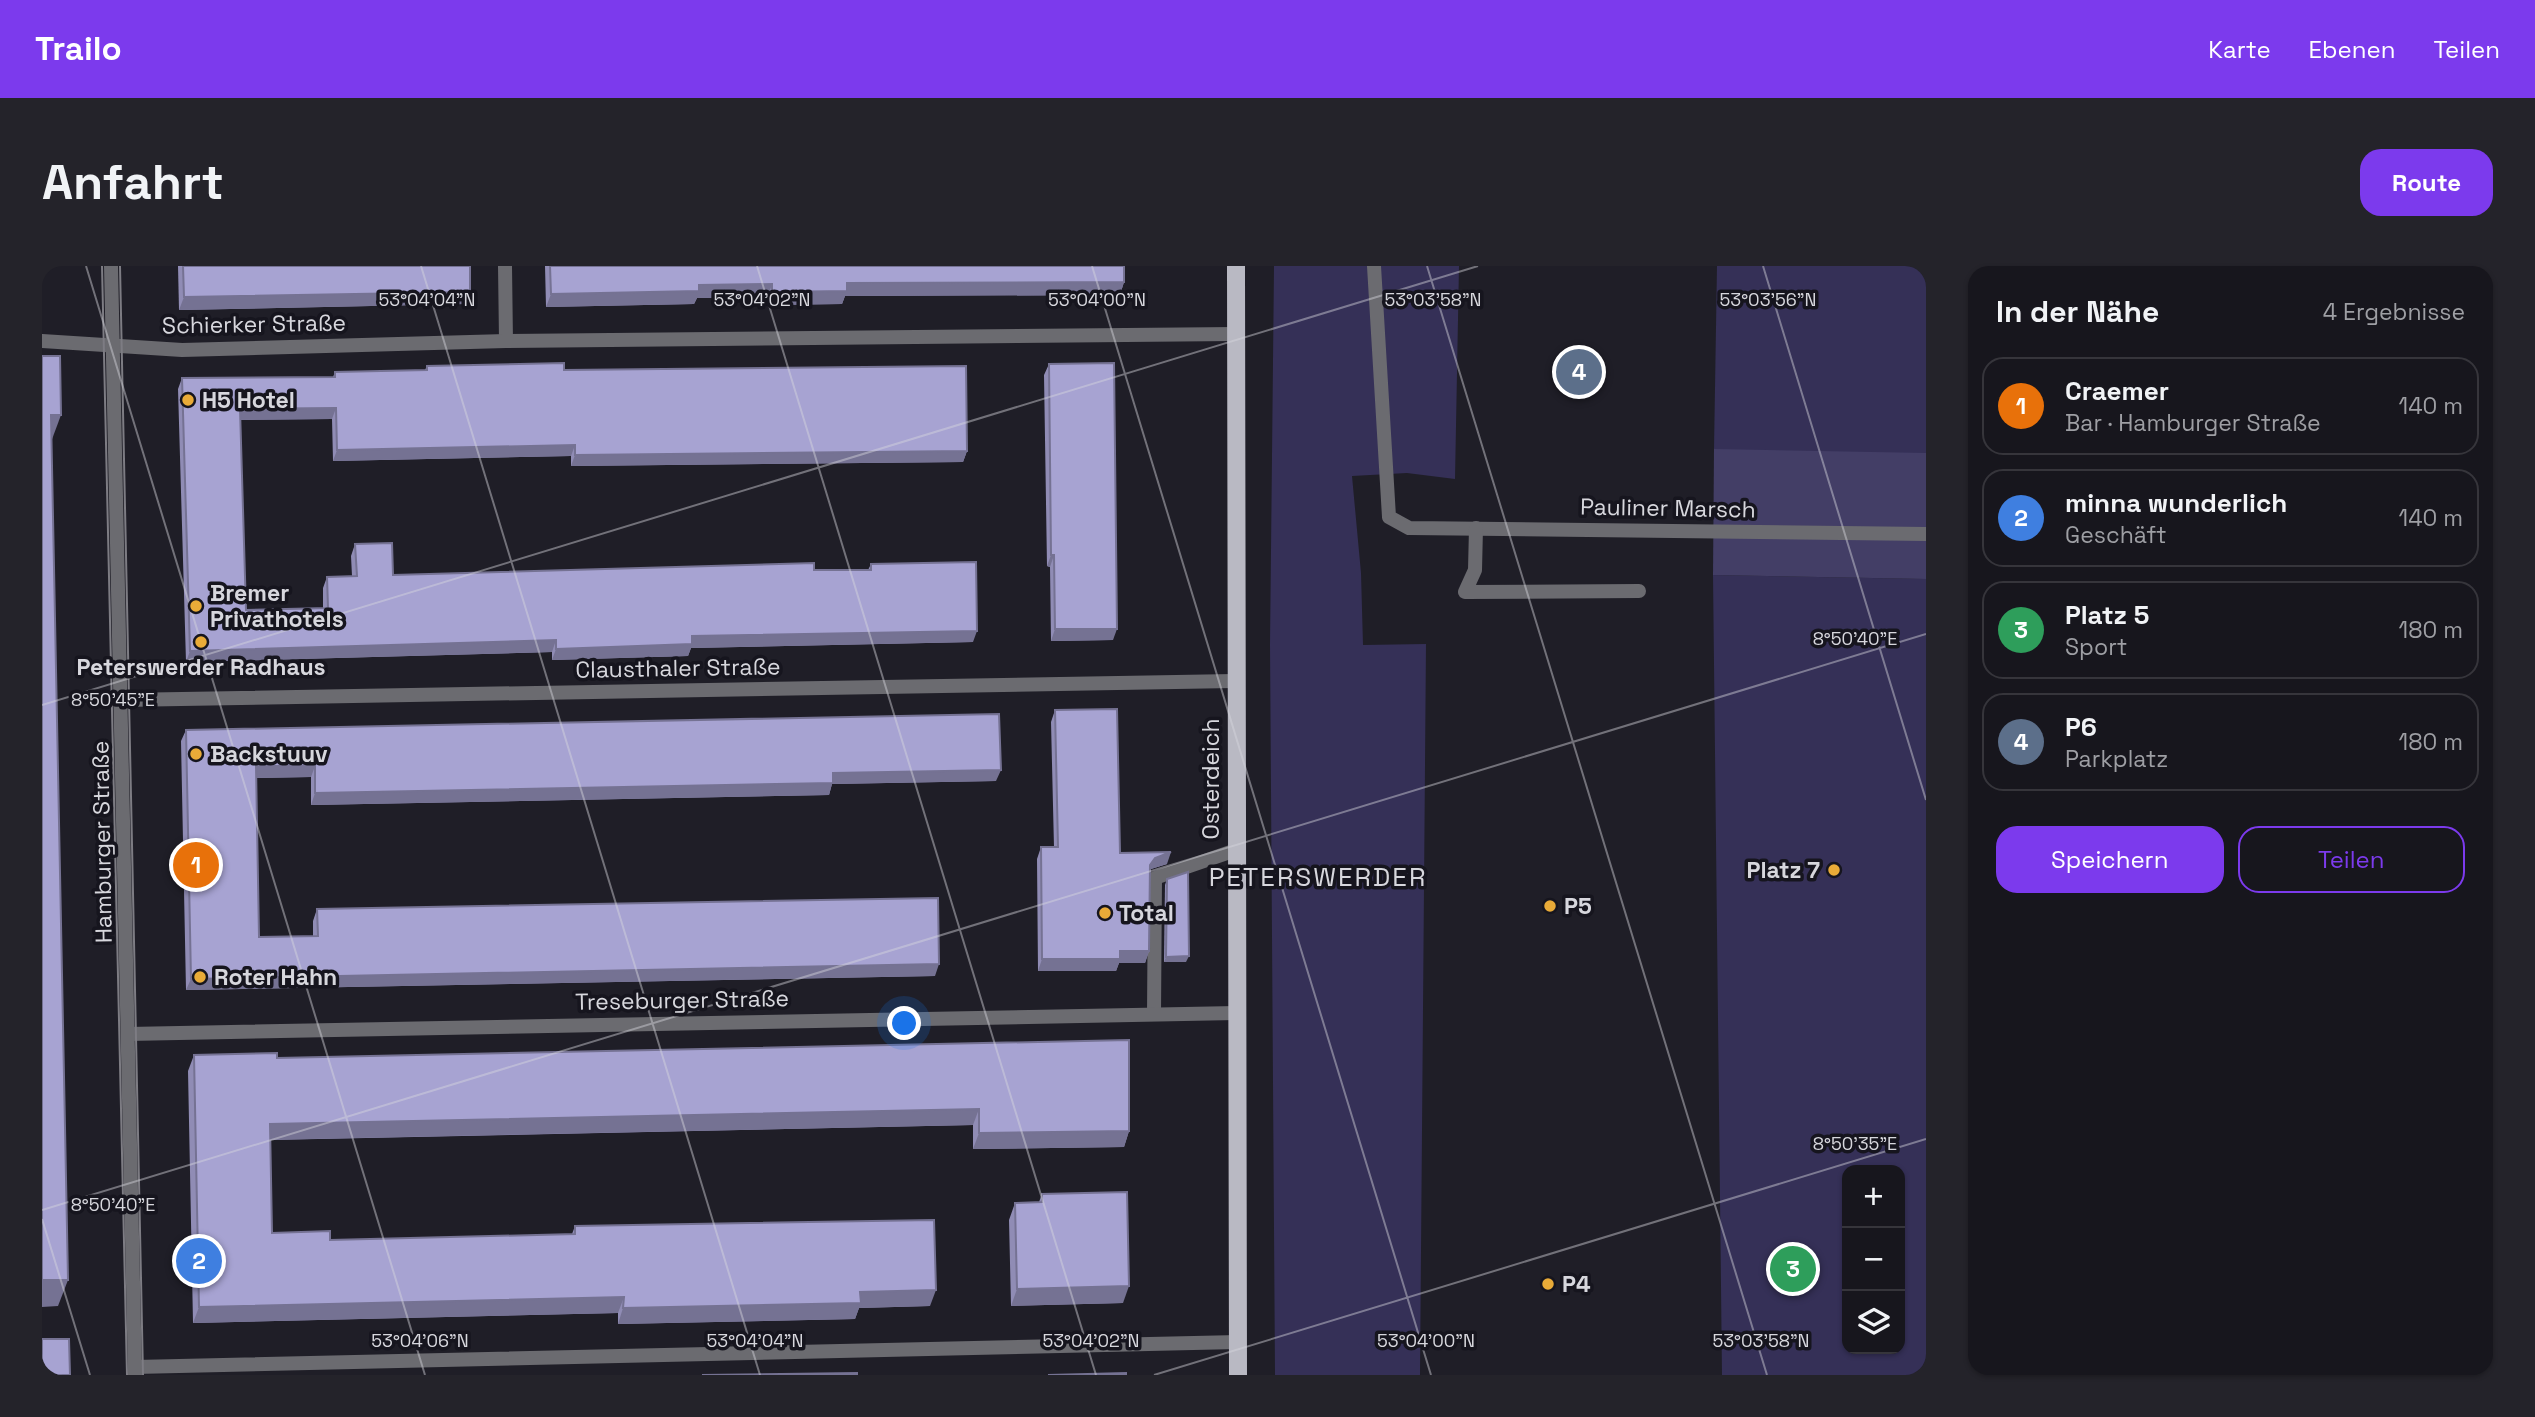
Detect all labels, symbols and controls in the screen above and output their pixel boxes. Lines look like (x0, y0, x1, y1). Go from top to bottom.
text: Trailo (35, 28, 122, 70)
text: Karte (2208, 34, 2271, 65)
text: Ebenen (2309, 34, 2395, 65)
text: Teilen (2433, 34, 2500, 65)
button: Route (2360, 149, 2493, 216)
text: Anfahrt (42, 151, 224, 213)
text: 53°04'04"N (379, 288, 475, 311)
text: 53°04'02"N (713, 288, 811, 311)
text: 53°04'00"N (1048, 288, 1146, 311)
text: 53°03'58"N (1384, 288, 1482, 311)
text: 53°03'56"N (1720, 288, 1816, 311)
text: In der Nähe (1996, 292, 2159, 331)
text: 4 Ergebnisse (2323, 297, 2465, 327)
street label: Schierker Straße (162, 307, 346, 341)
pin: 4 (1556, 346, 1602, 398)
text: Craemer (2065, 374, 2169, 408)
place label: H5 Hotel (202, 385, 295, 415)
text: 1 (2016, 391, 2026, 421)
text: 140 m (2399, 391, 2463, 421)
marker: H5 Hotel (180, 392, 196, 408)
text: Bar · Hamburger Straße (2065, 408, 2321, 438)
text: minna wunderlich (2065, 486, 2287, 520)
street label: Pauliner Marsch (1580, 491, 1756, 525)
text: 2 (2014, 503, 2028, 533)
text: 140 m (2399, 503, 2463, 533)
text: Geschäft (2065, 520, 2167, 550)
place label: Bremer Privathotels (210, 578, 344, 634)
marker: Bremer Privathotels (188, 598, 204, 614)
text: Platz 5 (2065, 598, 2149, 632)
text: 3 (2014, 615, 2028, 645)
text: 180 m (2399, 615, 2463, 645)
text: 8°50'40"E (1813, 627, 1897, 650)
text: Sport (2065, 632, 2127, 662)
marker: Peterswerder Radhaus (193, 634, 209, 650)
street label: Clausthaler Straße (575, 651, 781, 685)
place label: Peterswerder Radhaus (76, 652, 326, 682)
text: 8°50'45"E (71, 688, 155, 711)
text: P6 (2065, 710, 2097, 744)
street label: Osterdeich (1196, 718, 1226, 840)
text: 4 (2014, 727, 2028, 757)
text: 180 m (2399, 727, 2463, 757)
place label: Backstuuv (210, 739, 328, 769)
street label: Hamburger Straße (85, 741, 119, 943)
text: Parkplatz (2065, 744, 2168, 774)
marker: Backstuuv (188, 746, 204, 762)
button: Speichern (1996, 826, 2224, 893)
button: Teilen (2238, 826, 2465, 893)
pin: 1 (173, 839, 219, 891)
place label: Platz 7 (1747, 855, 1820, 885)
district label: PETERSWERDER (1209, 860, 1427, 894)
marker: Platz 7 (1826, 862, 1842, 878)
place label: P5 (1564, 891, 1592, 921)
place label: Total (1119, 898, 1174, 928)
marker: P5 (1542, 898, 1558, 914)
marker: Total (1097, 905, 1113, 921)
place label: Roter Hahn (214, 962, 337, 992)
marker: Roter Hahn (192, 969, 208, 985)
street label: Treseburger Straße (575, 983, 789, 1017)
your location (887, 1006, 921, 1040)
text: 8°50'35"E (1813, 1132, 1897, 1155)
map controls (1842, 1165, 1905, 1354)
button: + (1842, 1165, 1905, 1228)
text: 8°50'40"E (71, 1193, 155, 1216)
button: − (1842, 1228, 1905, 1291)
pin: 2 (176, 1235, 222, 1287)
pin: 3 (1770, 1243, 1816, 1295)
place label: P4 (1562, 1269, 1591, 1299)
marker: P4 (1540, 1276, 1556, 1292)
button: layers (1842, 1291, 1905, 1354)
text: 53°04'06"N (371, 1329, 469, 1352)
text: 53°04'04"N (707, 1329, 803, 1352)
text: 53°04'02"N (1042, 1329, 1140, 1352)
text: 53°04'00"N (1377, 1329, 1475, 1352)
text: 53°03'58"N (1712, 1329, 1810, 1352)

